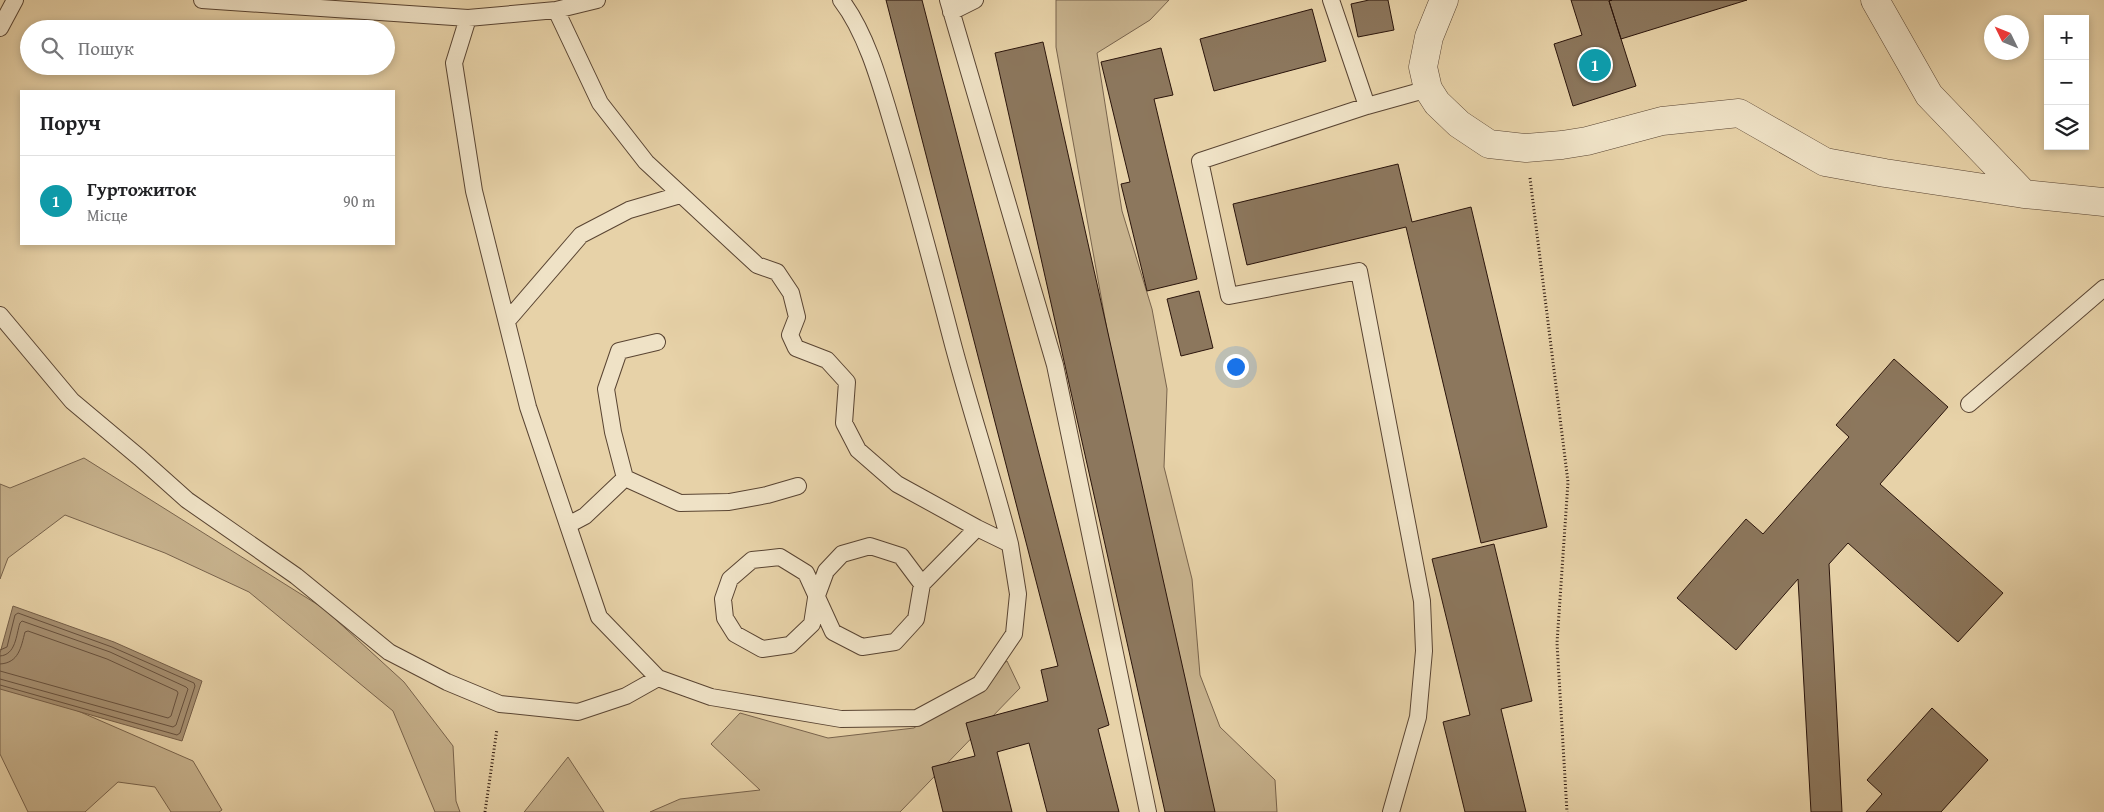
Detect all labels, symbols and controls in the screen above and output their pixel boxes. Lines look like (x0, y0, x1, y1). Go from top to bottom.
north arrow (1984, 15, 2029, 60)
map controls (2044, 15, 2089, 150)
button: + (2044, 15, 2089, 60)
search box (20, 20, 395, 75)
icon: search (38, 34, 66, 62)
text: Пошук (78, 34, 134, 62)
pin: 1 (1579, 46, 1611, 84)
button: − (2044, 60, 2089, 105)
button: layers (2044, 105, 2089, 150)
text: Поруч (40, 107, 101, 138)
text: Гуртожиток (87, 175, 196, 203)
text: 1 (52, 189, 60, 213)
text: 90 m (343, 189, 375, 213)
text: Місце (87, 203, 128, 227)
your location (1223, 354, 1249, 380)

